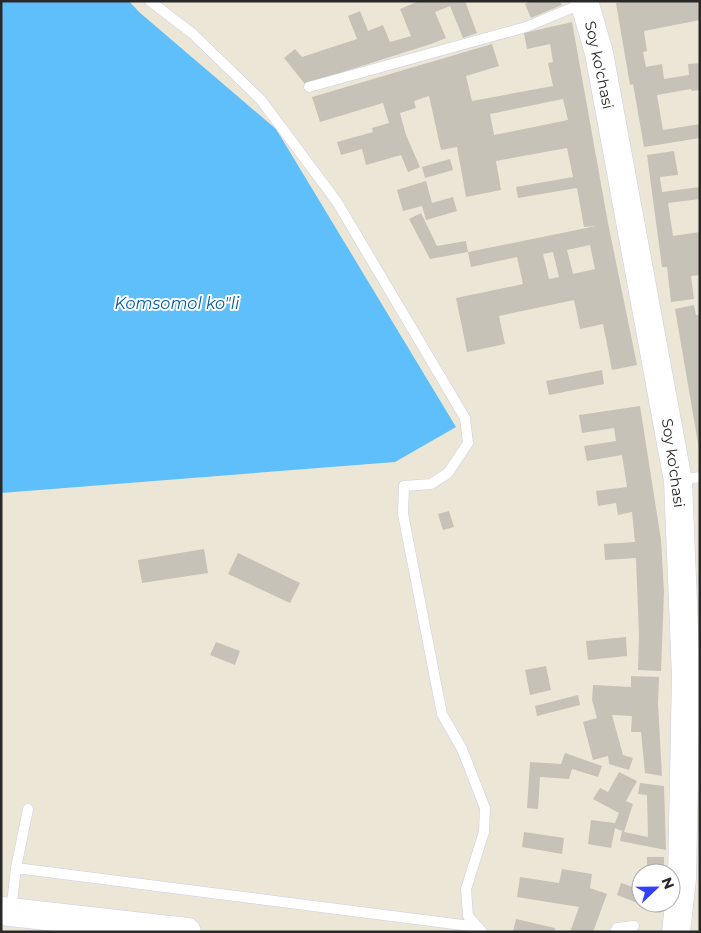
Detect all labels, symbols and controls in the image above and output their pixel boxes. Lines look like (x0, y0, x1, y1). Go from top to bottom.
street label: Soy ko'chasi (581, 19, 618, 111)
water label: Komsomol ko"li (115, 294, 240, 313)
street label: Soy ko'chasi (658, 417, 689, 509)
north arrow (631, 863, 681, 913)
text: N (658, 875, 679, 892)

